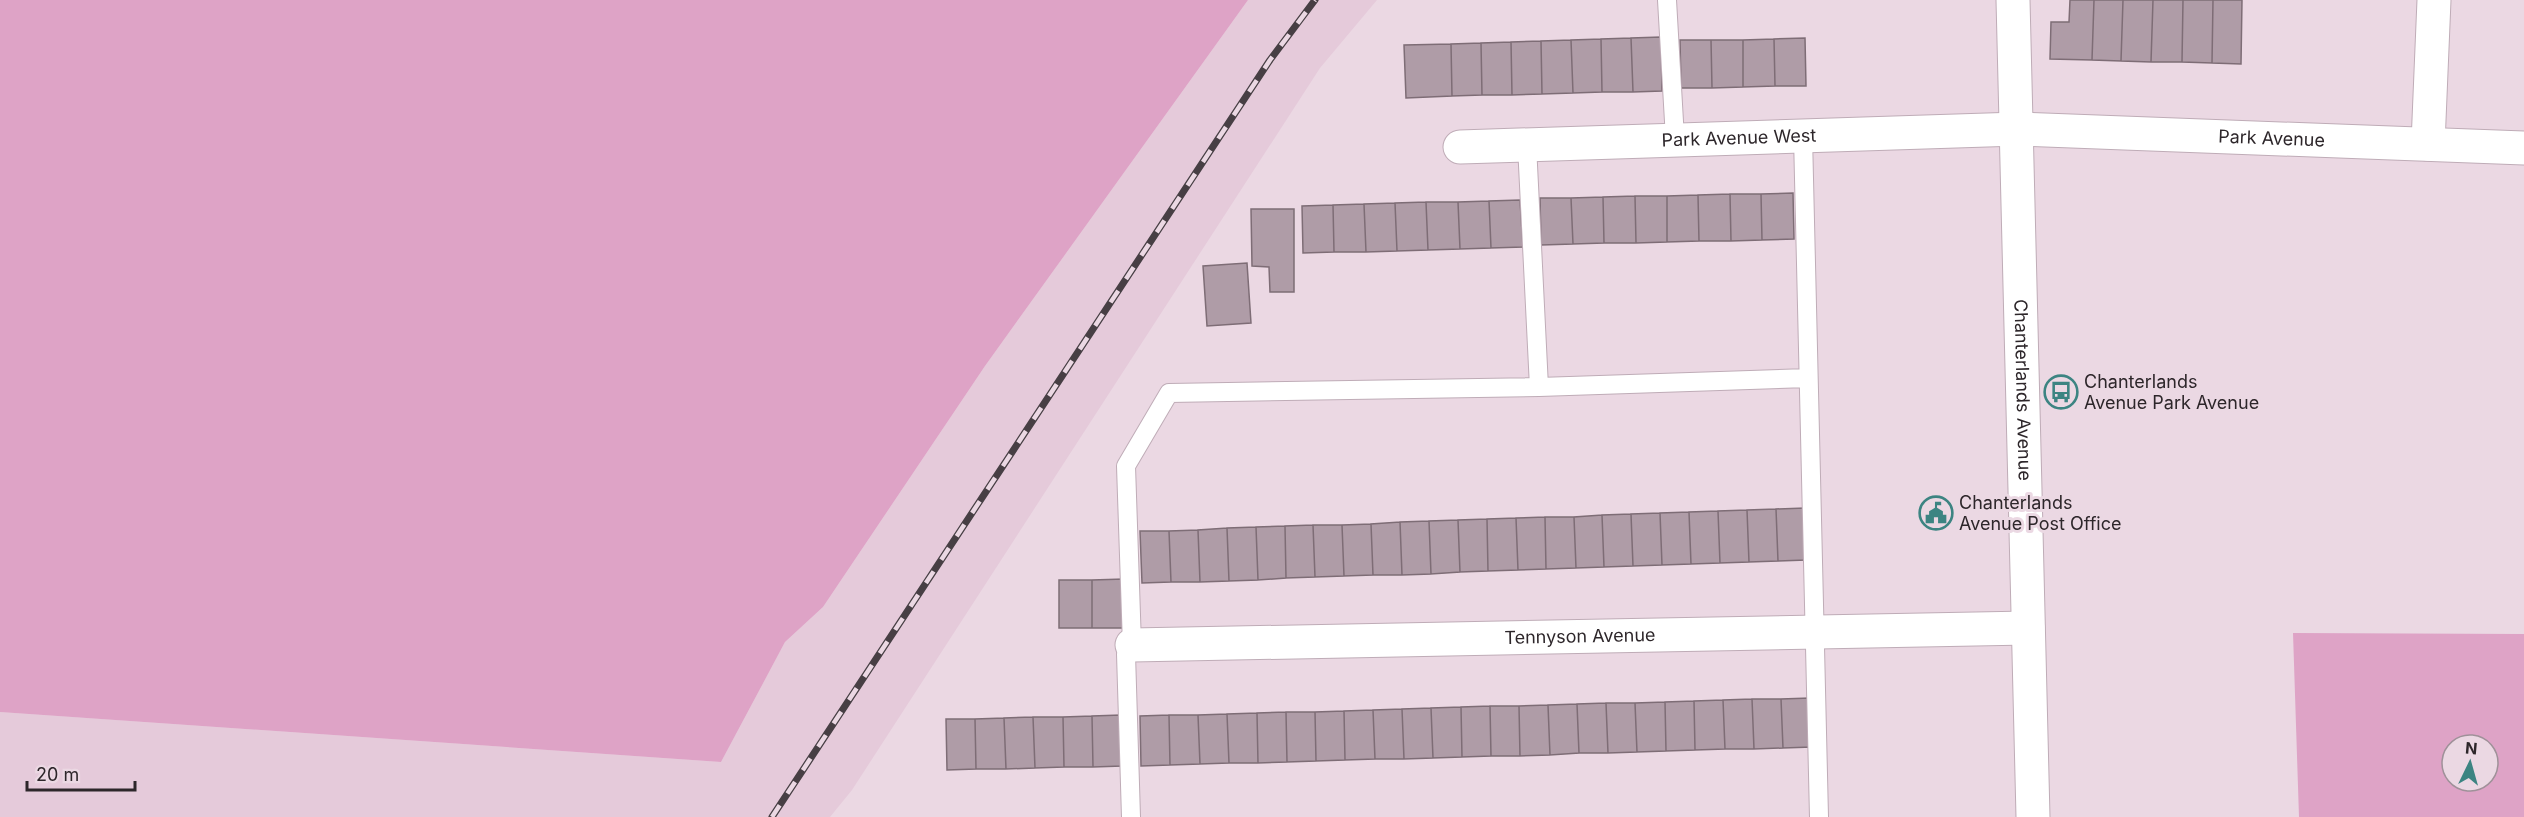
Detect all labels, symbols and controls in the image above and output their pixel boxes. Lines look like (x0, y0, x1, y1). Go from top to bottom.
street label: Park Avenue West (1661, 125, 1817, 150)
street label: Park Avenue (2218, 126, 2325, 151)
street label: Chanterlands Avenue (2010, 299, 2036, 481)
place label: Chanterlands Avenue Park Avenue (2084, 371, 2259, 413)
bus stop icon: Chanterlands Avenue Park Avenue (2043, 374, 2079, 410)
place label: Chanterlands Avenue Post Office (1959, 492, 2121, 534)
public building icon: Chanterlands Avenue Post Office (1918, 495, 1954, 531)
street label: Tennyson Avenue (1504, 624, 1656, 648)
north arrow (2440, 733, 2500, 793)
text: N (2464, 738, 2478, 759)
scale bar (27, 754, 135, 792)
text: 20 m (36, 764, 79, 785)

